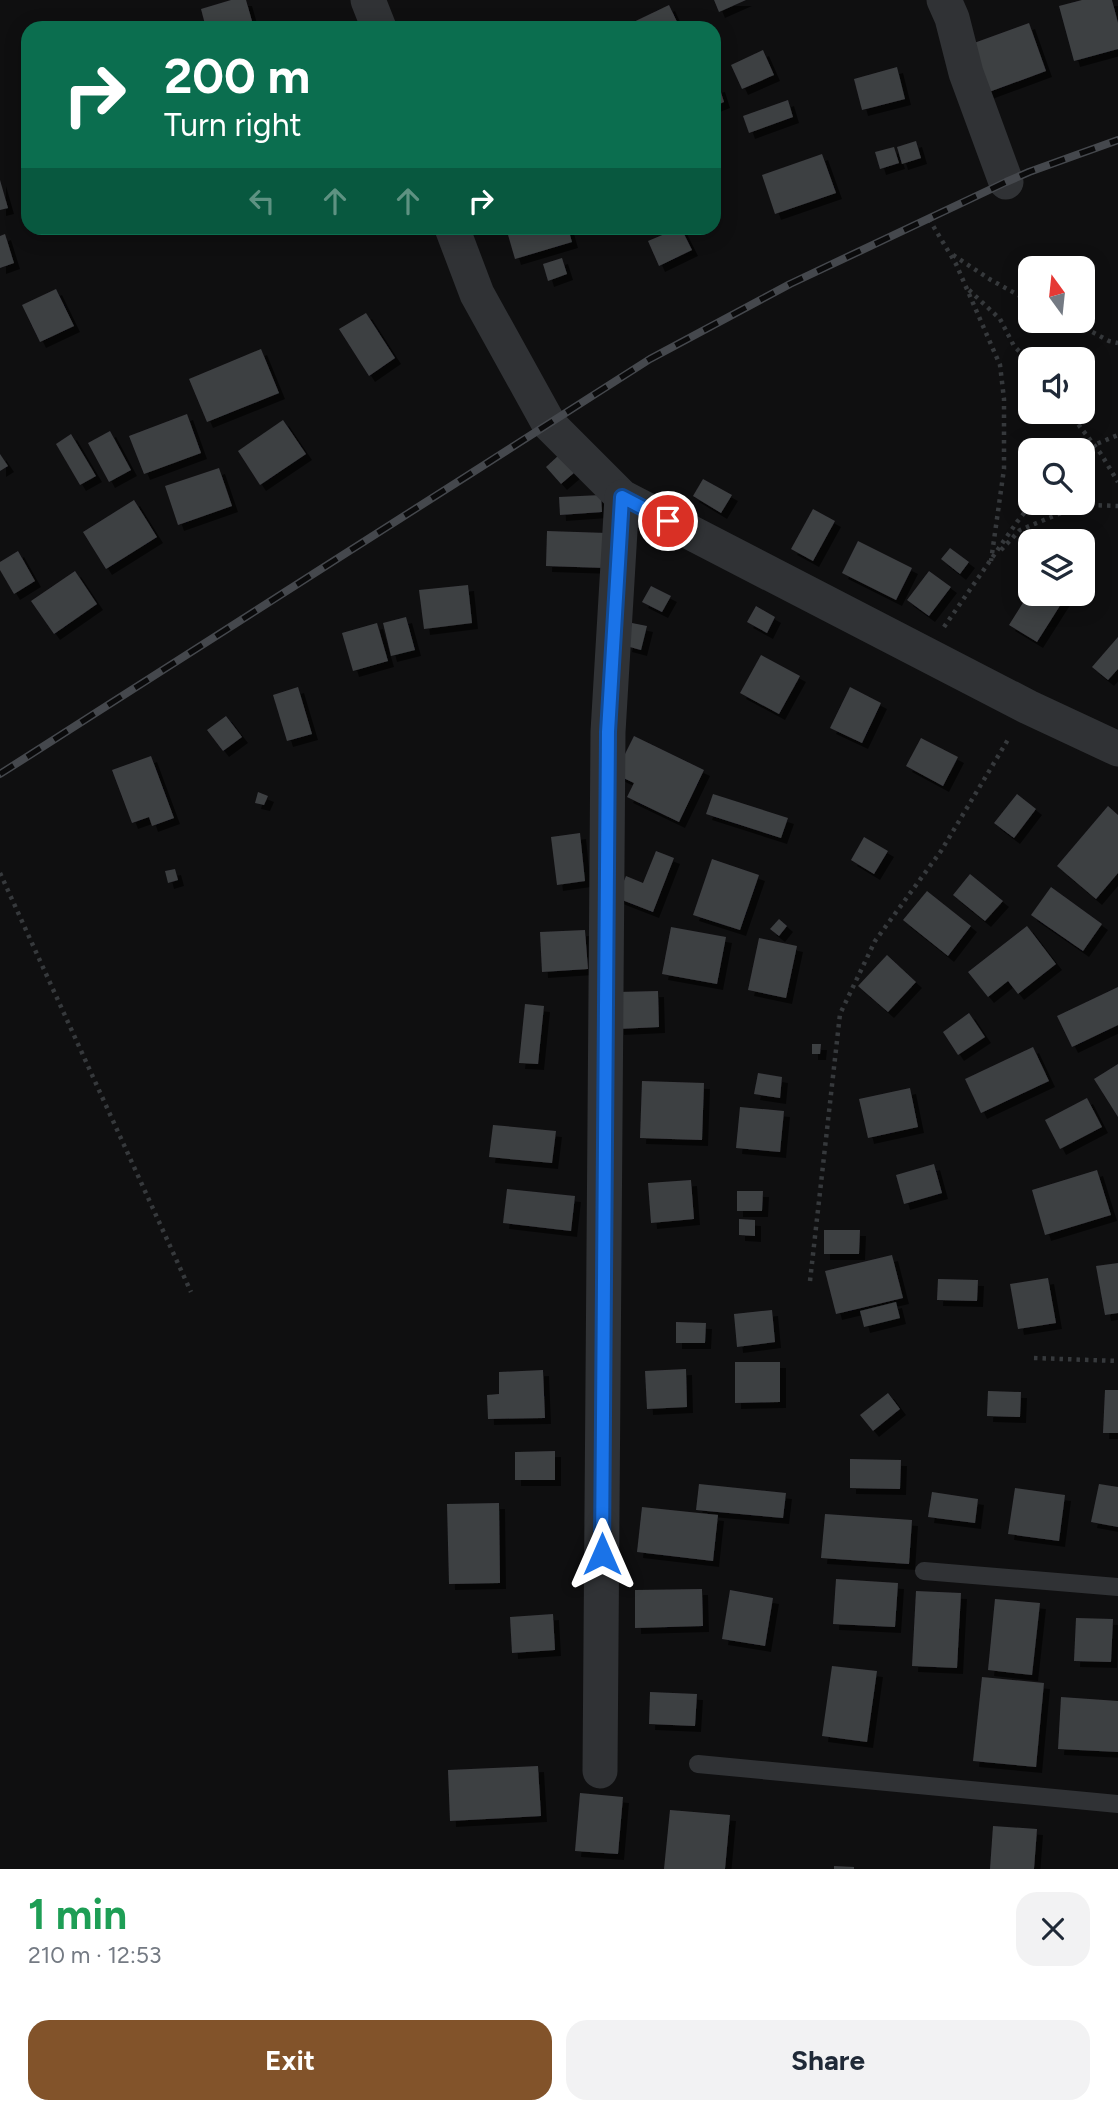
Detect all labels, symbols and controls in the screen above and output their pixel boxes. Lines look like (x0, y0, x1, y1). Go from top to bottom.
text: 200 m (164, 46, 310, 105)
icon: right (49, 49, 140, 140)
text: Turn right (164, 106, 302, 144)
icon: left (243, 182, 281, 220)
icon: ahead (316, 182, 354, 220)
icon: ahead (389, 182, 427, 220)
icon: right (462, 182, 500, 220)
north arrow (1018, 256, 1096, 332)
map controls (1018, 256, 1095, 606)
button: sound (1018, 347, 1095, 424)
button: search (1018, 438, 1095, 515)
pin (638, 491, 698, 551)
icon: arrive (649, 502, 687, 540)
button: layers (1018, 529, 1095, 606)
position arrow (565, 1517, 639, 1591)
text: 1 min (28, 1889, 127, 1940)
button: close (1016, 1892, 1090, 1966)
text: 210 m · 12:53 (28, 1941, 161, 1969)
button: Exit (28, 2020, 552, 2100)
button: Share (566, 2020, 1090, 2100)

